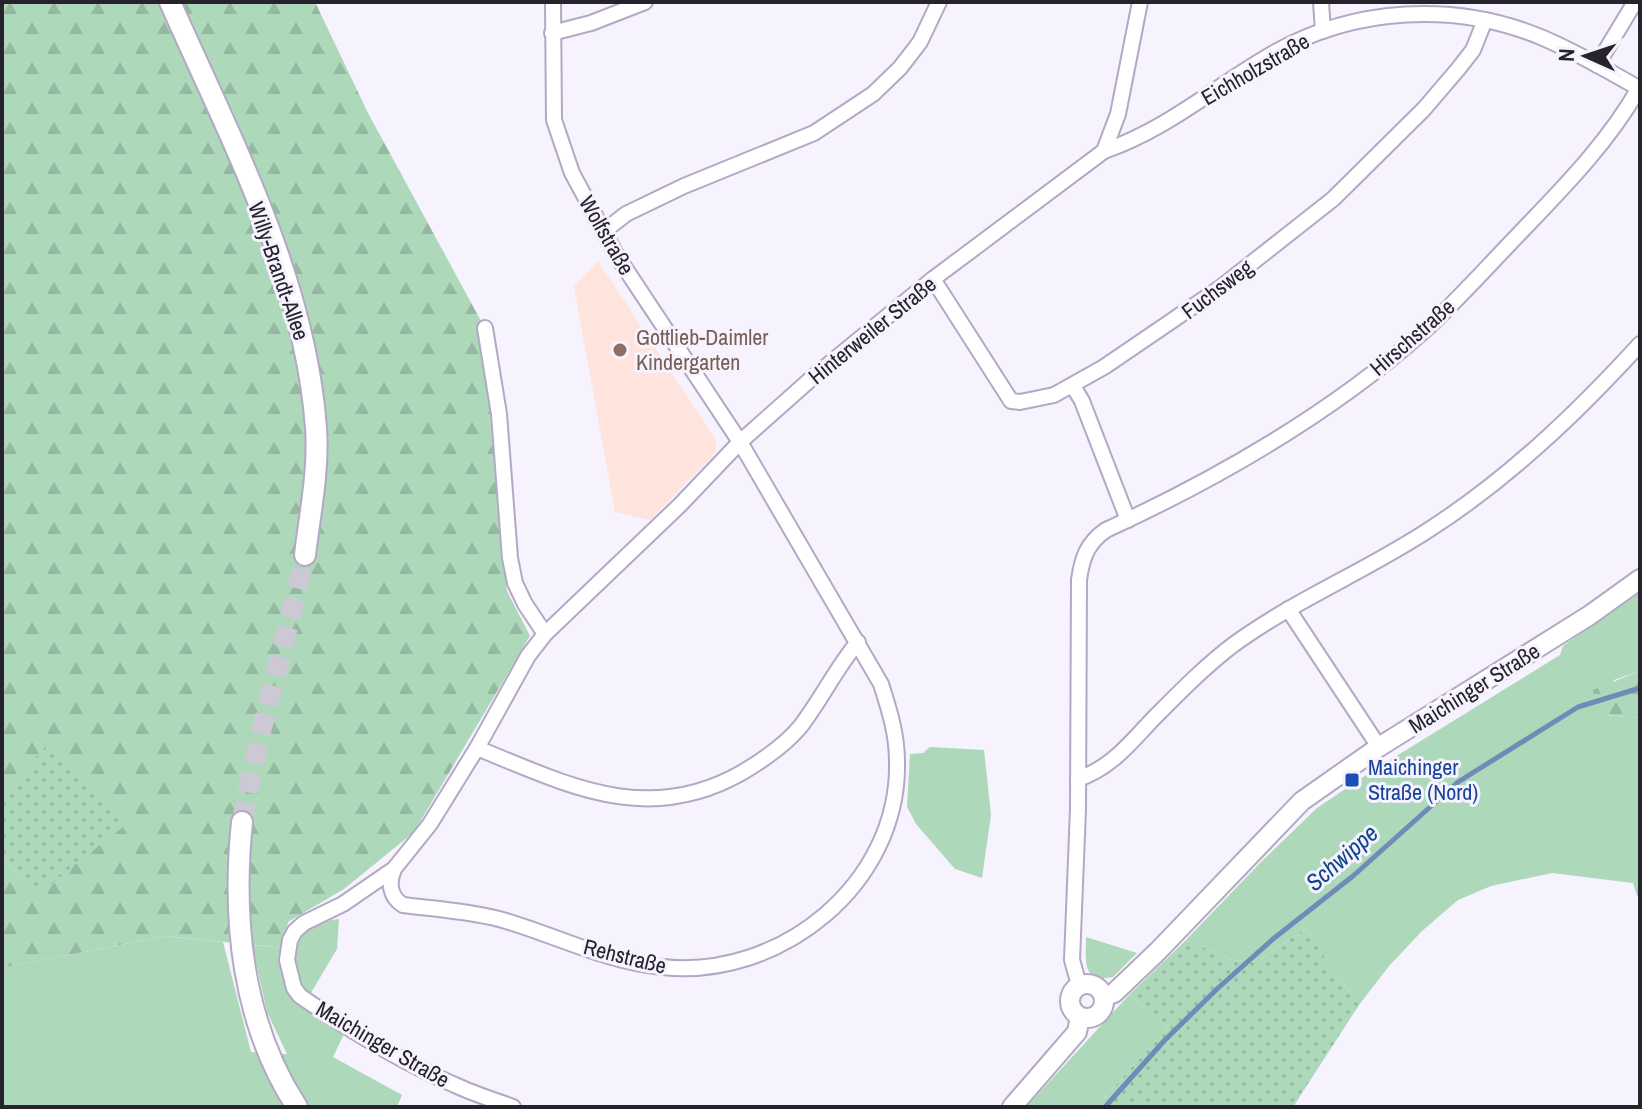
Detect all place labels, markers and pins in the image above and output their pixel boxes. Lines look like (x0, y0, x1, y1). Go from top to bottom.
place label: Gottlieb-Daimler Kindergarten (636, 322, 768, 377)
marker: Gottlieb-Daimler Kindergarten (611, 341, 629, 359)
place label: Maichinger Straße (Nord) (1368, 752, 1478, 807)
marker: Maichinger Straße (Nord) (1343, 771, 1361, 789)

